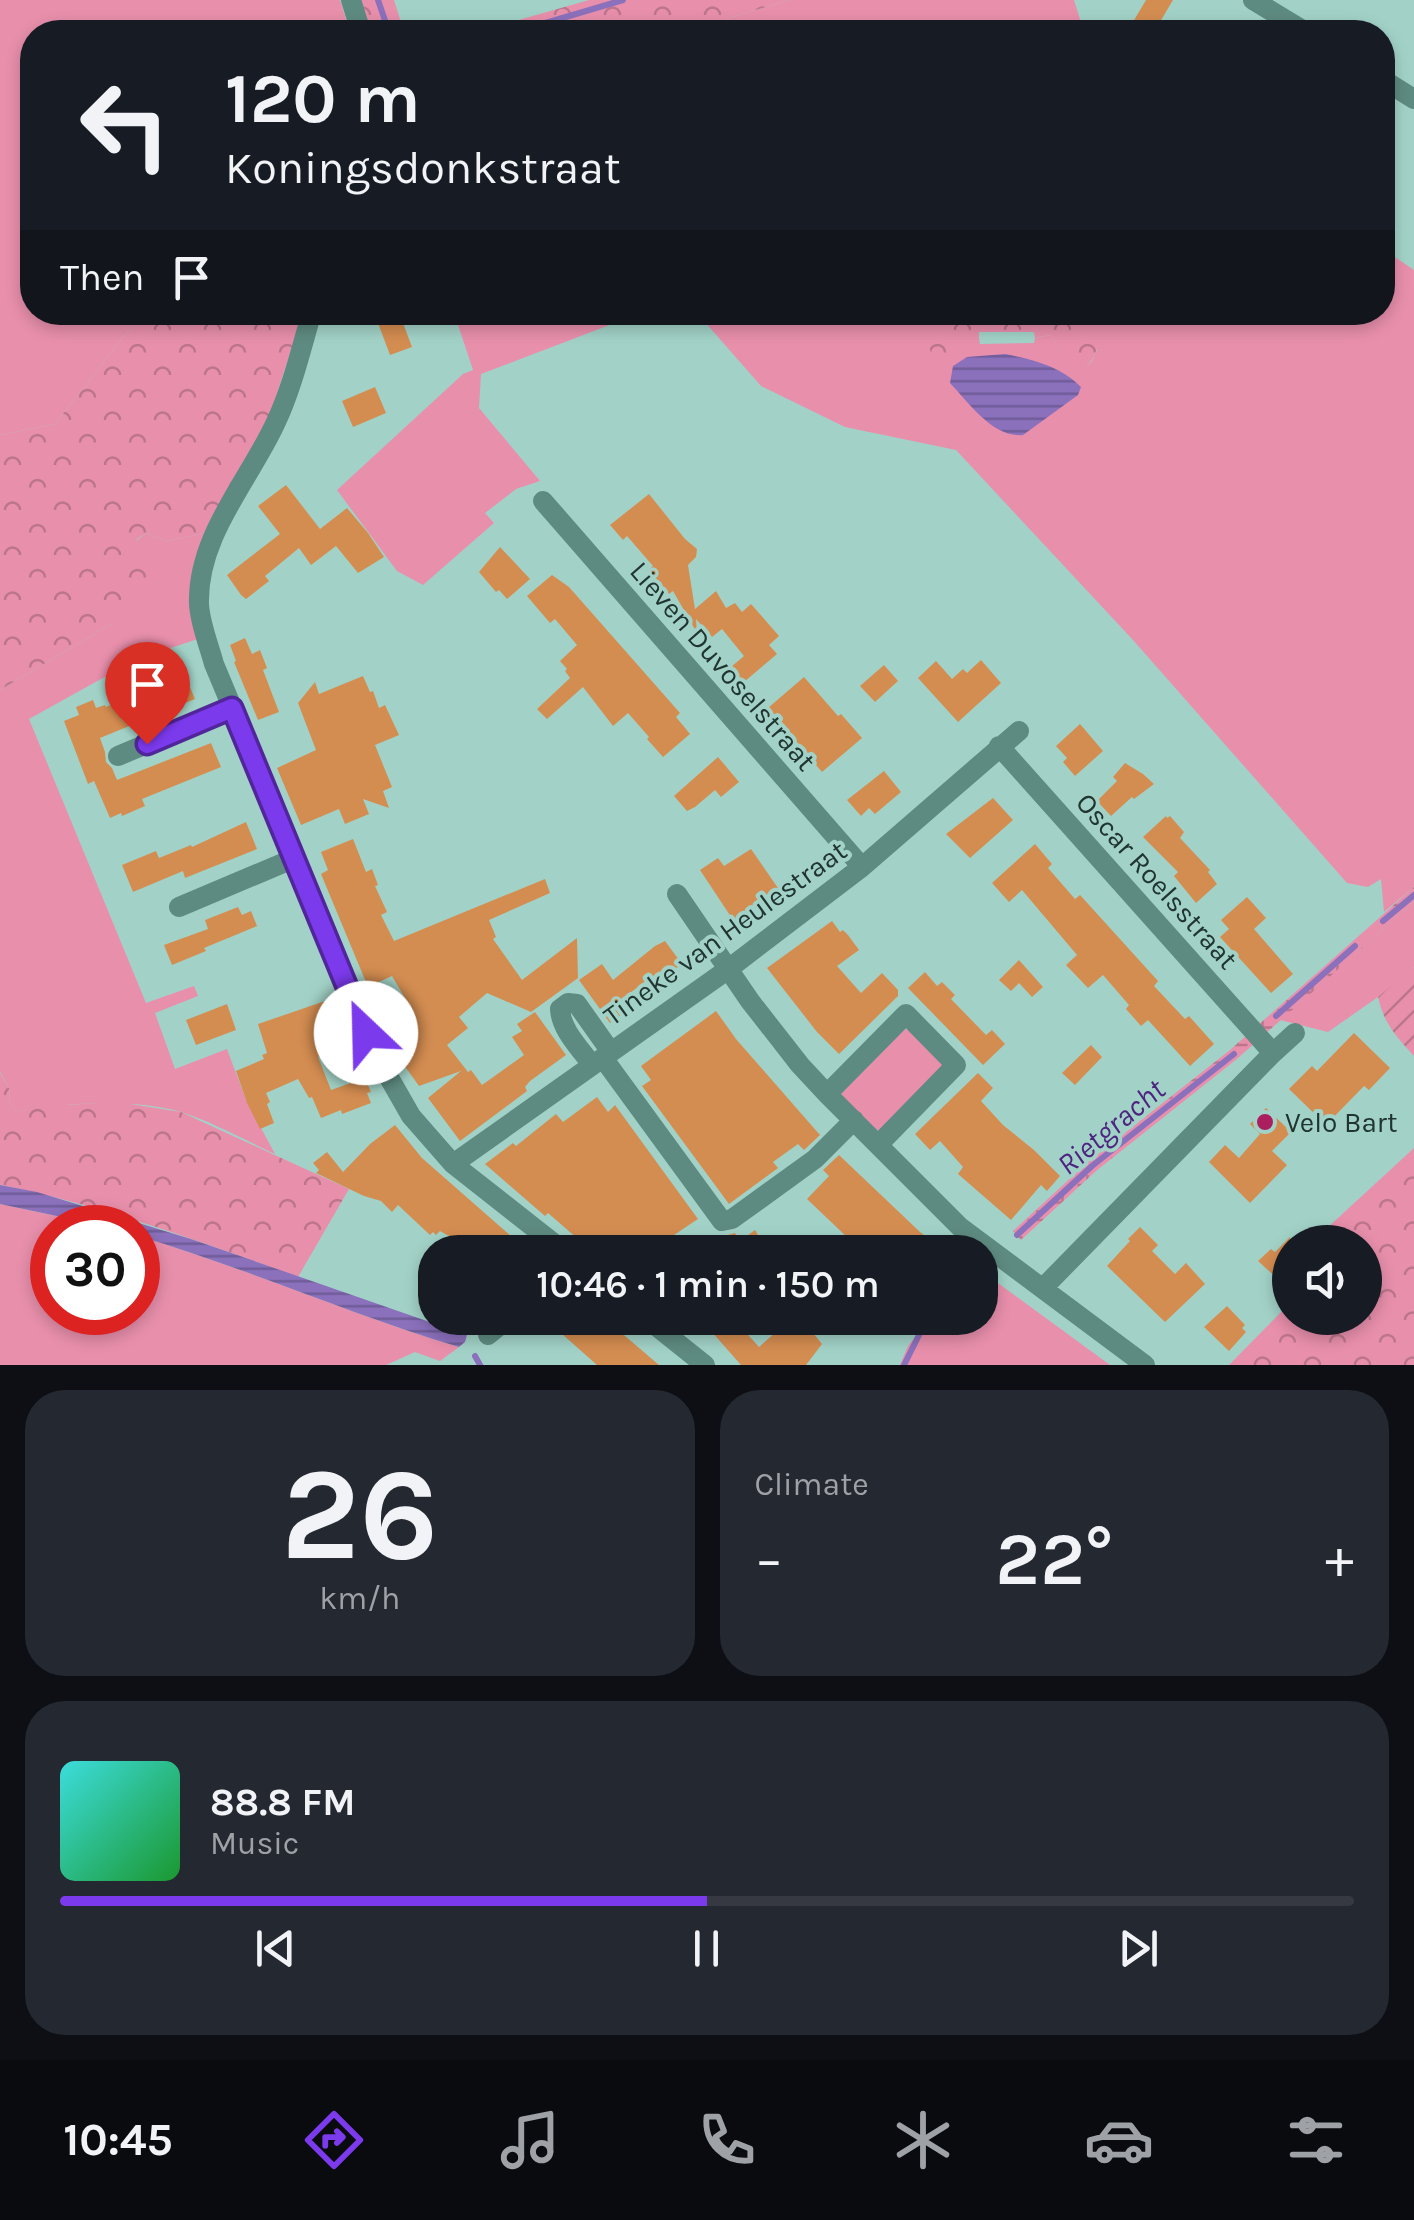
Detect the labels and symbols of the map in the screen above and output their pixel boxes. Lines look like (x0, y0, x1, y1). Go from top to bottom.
street label: Lieven Duvoselstraat (623, 555, 823, 777)
pin (105, 642, 190, 745)
street label: Oscar Roelsstraat (1069, 786, 1245, 976)
street label: Tineke van Heulestraat (597, 834, 853, 1032)
position arrow (314, 981, 418, 1085)
water label: Rietgracht (1050, 1071, 1173, 1182)
place label: Velo Bart (1285, 1106, 1398, 1139)
marker: Velo Bart (1254, 1111, 1276, 1133)
speed limit sign: 30 (30, 1205, 160, 1335)

